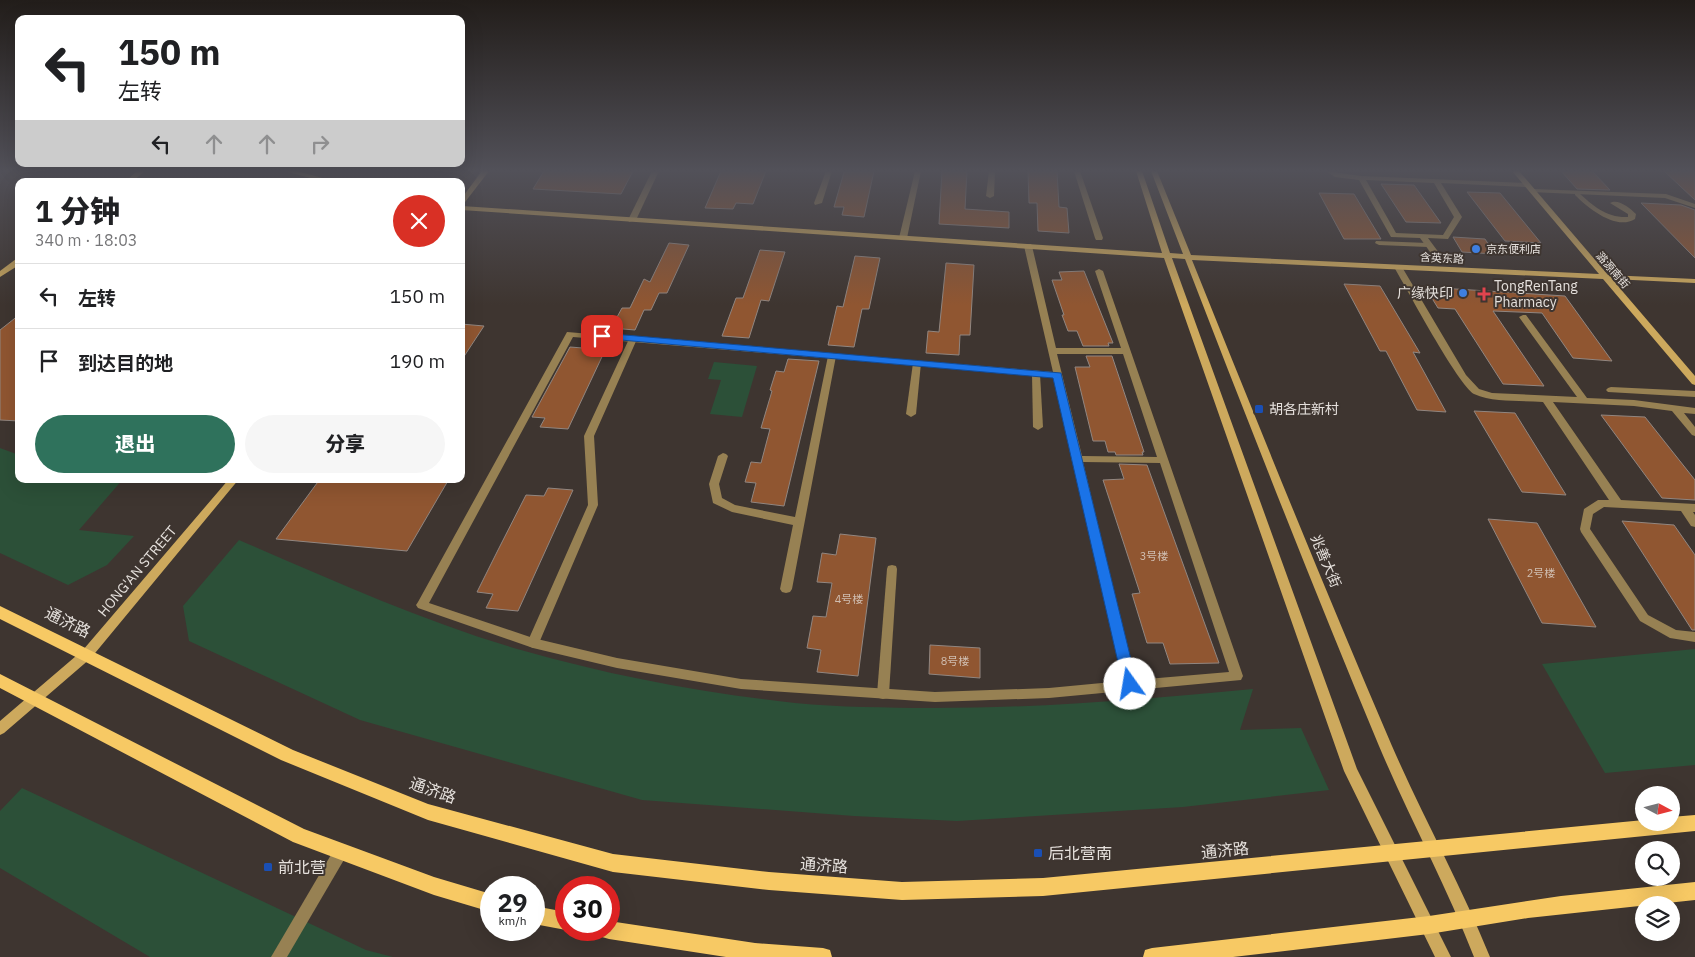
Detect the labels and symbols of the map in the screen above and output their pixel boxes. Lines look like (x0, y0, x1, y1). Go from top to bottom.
place label: 京东便利店 (1486, 242, 1541, 256)
marker: 京东便利店 (1470, 243, 1482, 255)
street label: 潞源南街 (1593, 249, 1633, 291)
street label: 含英东路 (1420, 250, 1464, 266)
place label: TongRenTang Pharmacy (1494, 277, 1578, 311)
place label: 广缘快印 (1397, 284, 1453, 302)
marker: 广缘快印 (1457, 287, 1469, 299)
marker: TongRenTang Pharmacy (1478, 288, 1490, 300)
pin (581, 315, 623, 357)
place label: 胡各庄新村 (1269, 400, 1339, 418)
marker: 胡各庄新村 (1253, 403, 1265, 415)
street label: HONG'AN STREET (94, 522, 180, 620)
street label: 兆善大街 (1307, 532, 1345, 590)
house number: 3号楼 (1140, 549, 1168, 563)
house number: 2号楼 (1527, 566, 1555, 580)
house number: 4号楼 (835, 592, 863, 606)
street label: 通济路 (42, 602, 94, 642)
house number: 8号楼 (941, 654, 969, 668)
position arrow (1103, 657, 1155, 709)
street label: 通济路 (407, 773, 459, 807)
north arrow (1635, 786, 1680, 831)
street label: 通济路 (1200, 838, 1250, 862)
place label: 后北营南 (1048, 843, 1112, 863)
marker: 后北营南 (1032, 847, 1044, 859)
street label: 通济路 (799, 853, 849, 877)
place label: 前北营 (278, 857, 326, 877)
marker: 前北营 (262, 861, 274, 873)
speed limit sign: 30 (555, 876, 620, 941)

